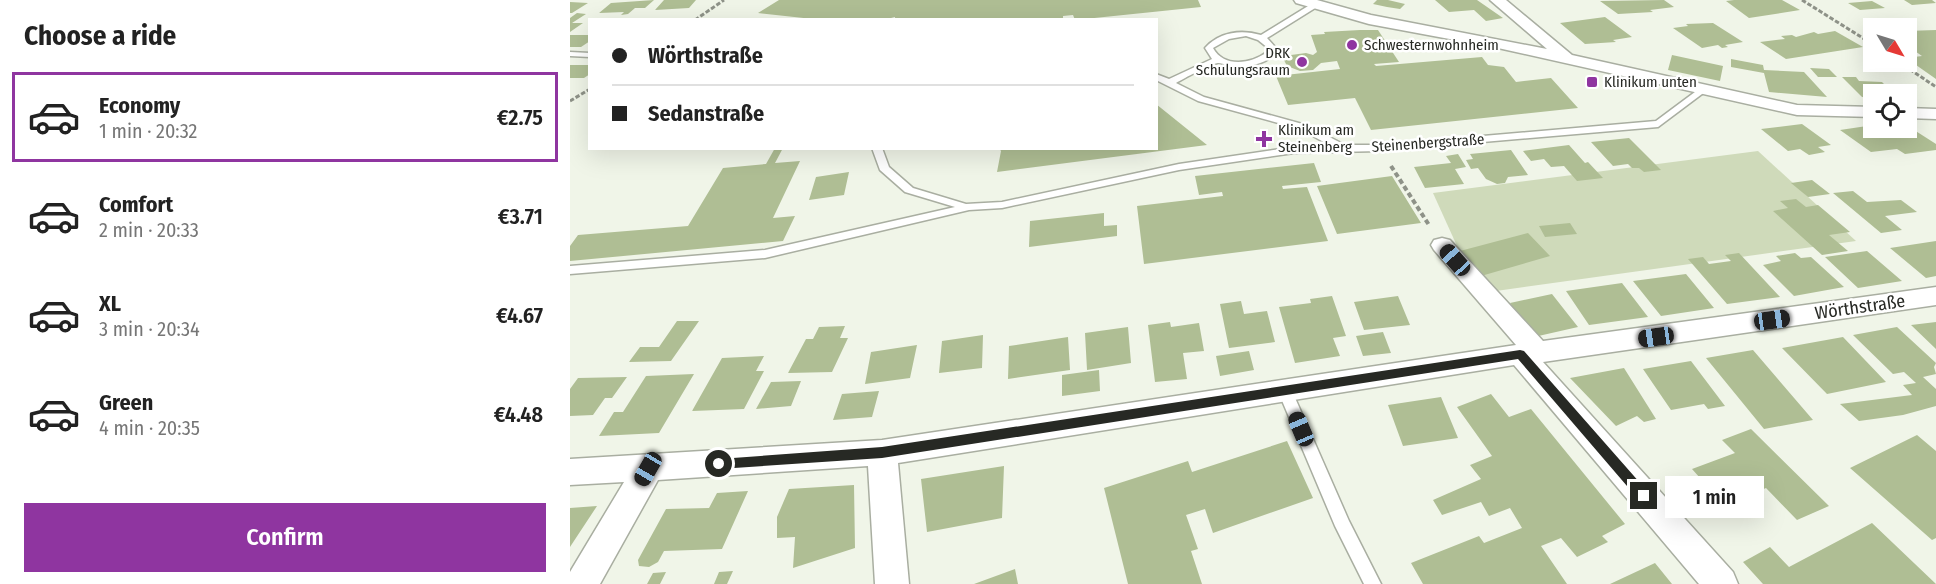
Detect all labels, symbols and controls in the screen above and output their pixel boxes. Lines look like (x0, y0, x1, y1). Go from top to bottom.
north arrow (1863, 18, 1917, 72)
map controls (1863, 18, 1917, 138)
text: Choose a ride (24, 20, 176, 52)
place label: Schwesternwohnheim (1364, 36, 1499, 54)
marker: Schwesternwohnheim (1345, 38, 1359, 52)
text: Wörthstraße (648, 42, 763, 69)
place label: DRK Schulungsraum (1196, 44, 1290, 79)
marker: DRK Schulungsraum (1295, 55, 1309, 69)
place label: Klinikum unten (1604, 73, 1697, 91)
marker: Klinikum unten (1585, 75, 1599, 89)
button: locate (1863, 84, 1917, 138)
icon: car (27, 90, 81, 144)
text: Economy (99, 92, 180, 119)
text: Sedanstraße (648, 100, 764, 127)
text: €2.75 (497, 104, 543, 131)
text: 1 min · 20:32 (99, 119, 197, 143)
place label: Klinikum am Steinenberg (1278, 121, 1354, 156)
marker: Klinikum am Steinenberg (1255, 130, 1273, 148)
street label: Steinenbergstraße (1371, 130, 1485, 156)
icon: car (27, 189, 81, 243)
text: Comfort (99, 191, 173, 218)
text: €3.71 (498, 203, 543, 230)
text: 2 min · 20:33 (99, 218, 199, 242)
car (1436, 241, 1474, 279)
icon: car (27, 288, 81, 342)
text: XL (99, 290, 121, 317)
street label: Wörthstraße (1813, 290, 1907, 324)
text: €4.67 (496, 302, 543, 329)
car (1753, 309, 1791, 331)
text: 3 min · 20:34 (99, 317, 200, 341)
car (1637, 326, 1675, 348)
icon: car (27, 387, 81, 441)
text: Green (99, 389, 153, 416)
text: €4.48 (494, 401, 543, 428)
car (1286, 409, 1316, 449)
text: 4 min · 20:35 (99, 416, 200, 440)
car (631, 449, 665, 489)
route start (705, 450, 732, 477)
callout: 1 min (1665, 475, 1764, 517)
route end (1630, 482, 1657, 509)
text: 1 min (1693, 485, 1736, 509)
button: Confirm (24, 503, 546, 572)

